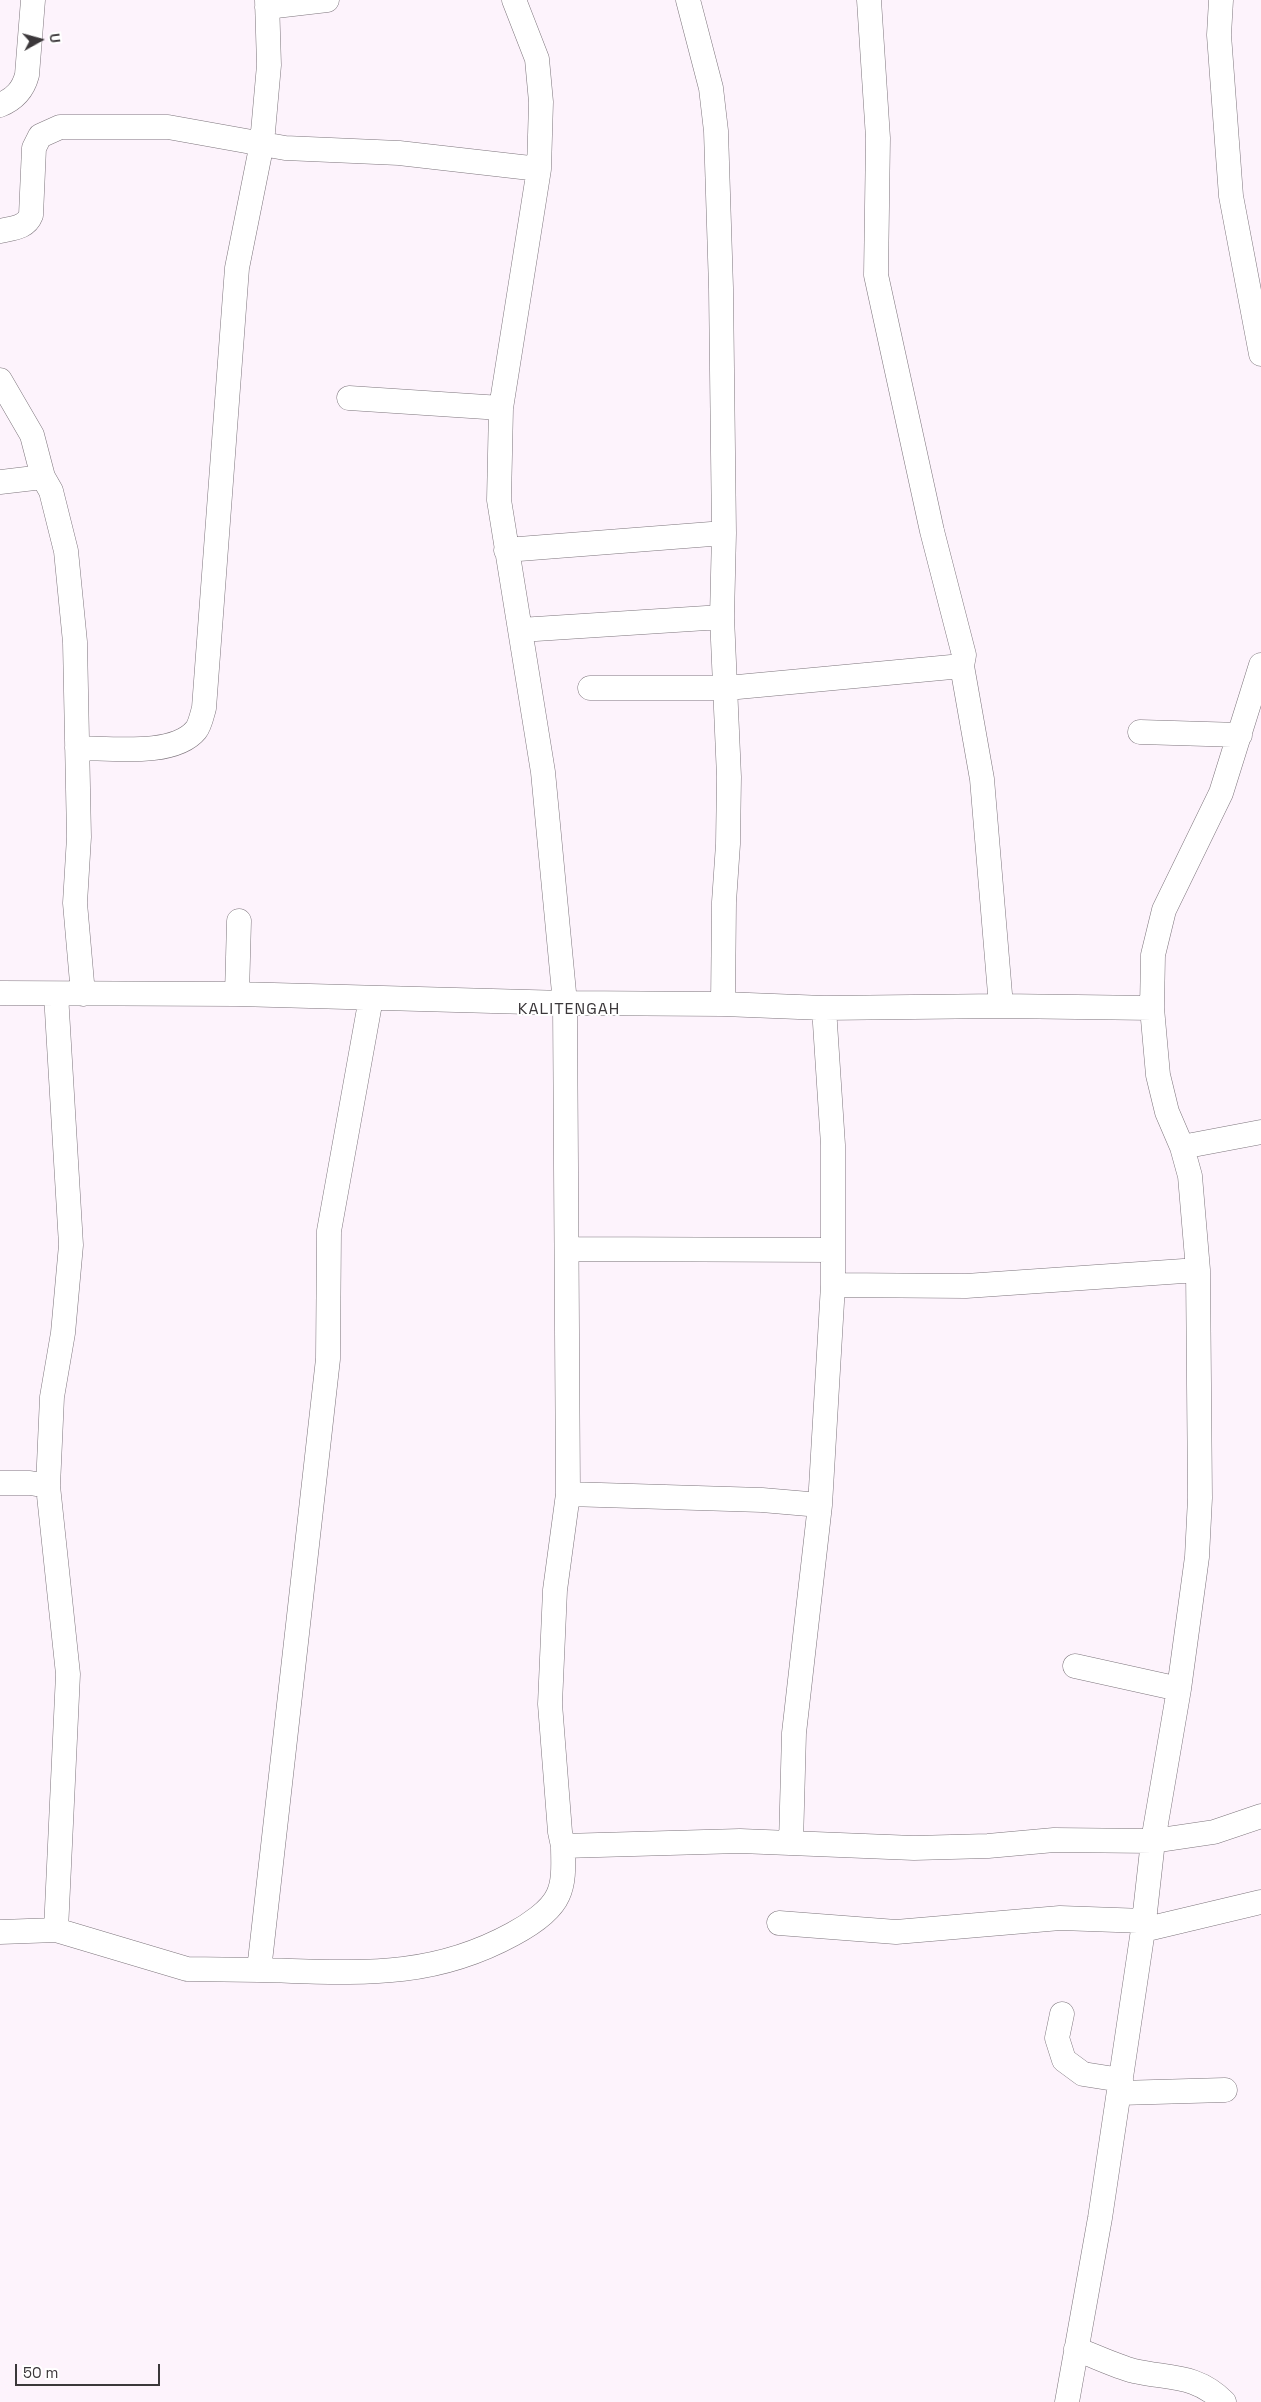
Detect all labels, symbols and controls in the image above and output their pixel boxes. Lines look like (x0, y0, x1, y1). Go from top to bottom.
north arrow (15, 15, 65, 65)
text: U (45, 32, 64, 44)
district label: KALITENGAH (516, 1000, 622, 1020)
scale bar (18, 2354, 162, 2386)
text: 50 m (23, 2363, 58, 2382)

